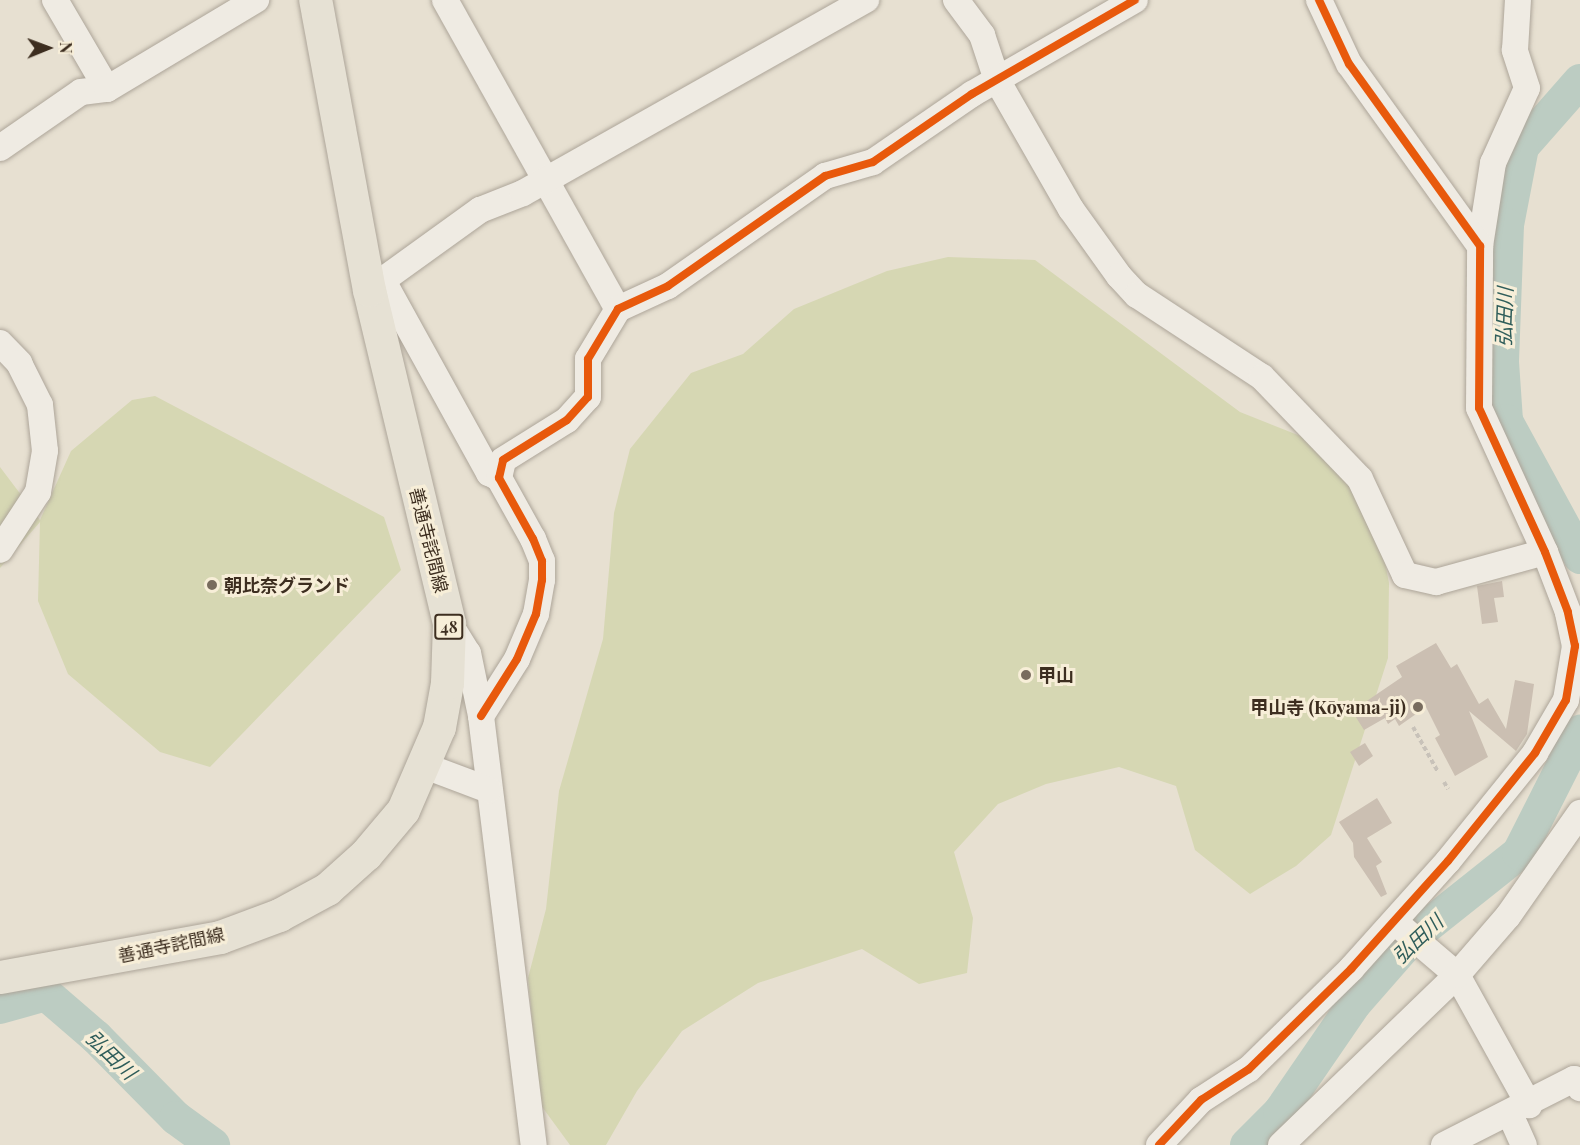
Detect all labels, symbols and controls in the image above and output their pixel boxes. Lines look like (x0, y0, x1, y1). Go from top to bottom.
north arrow (18, 18, 78, 78)
text: N (56, 42, 77, 54)
water label: 弘田川 (1490, 287, 1516, 347)
street label: 善通寺詫間線 (405, 485, 453, 595)
place label: 朝比奈グランド (224, 574, 350, 596)
marker: 朝比奈グランド (205, 578, 219, 592)
road number: 48 (434, 614, 464, 640)
place label: 甲山 (1038, 664, 1074, 686)
marker: 甲山 (1019, 668, 1033, 682)
place label: 甲山寺 (Kōyama-ji) (1250, 696, 1406, 718)
marker: 甲山寺 (Kōyama-ji) (1411, 700, 1425, 714)
water label: 弘田川 (1387, 909, 1447, 967)
street label: 善通寺詫間線 (116, 923, 226, 967)
water label: 弘田川 (82, 1025, 142, 1083)

